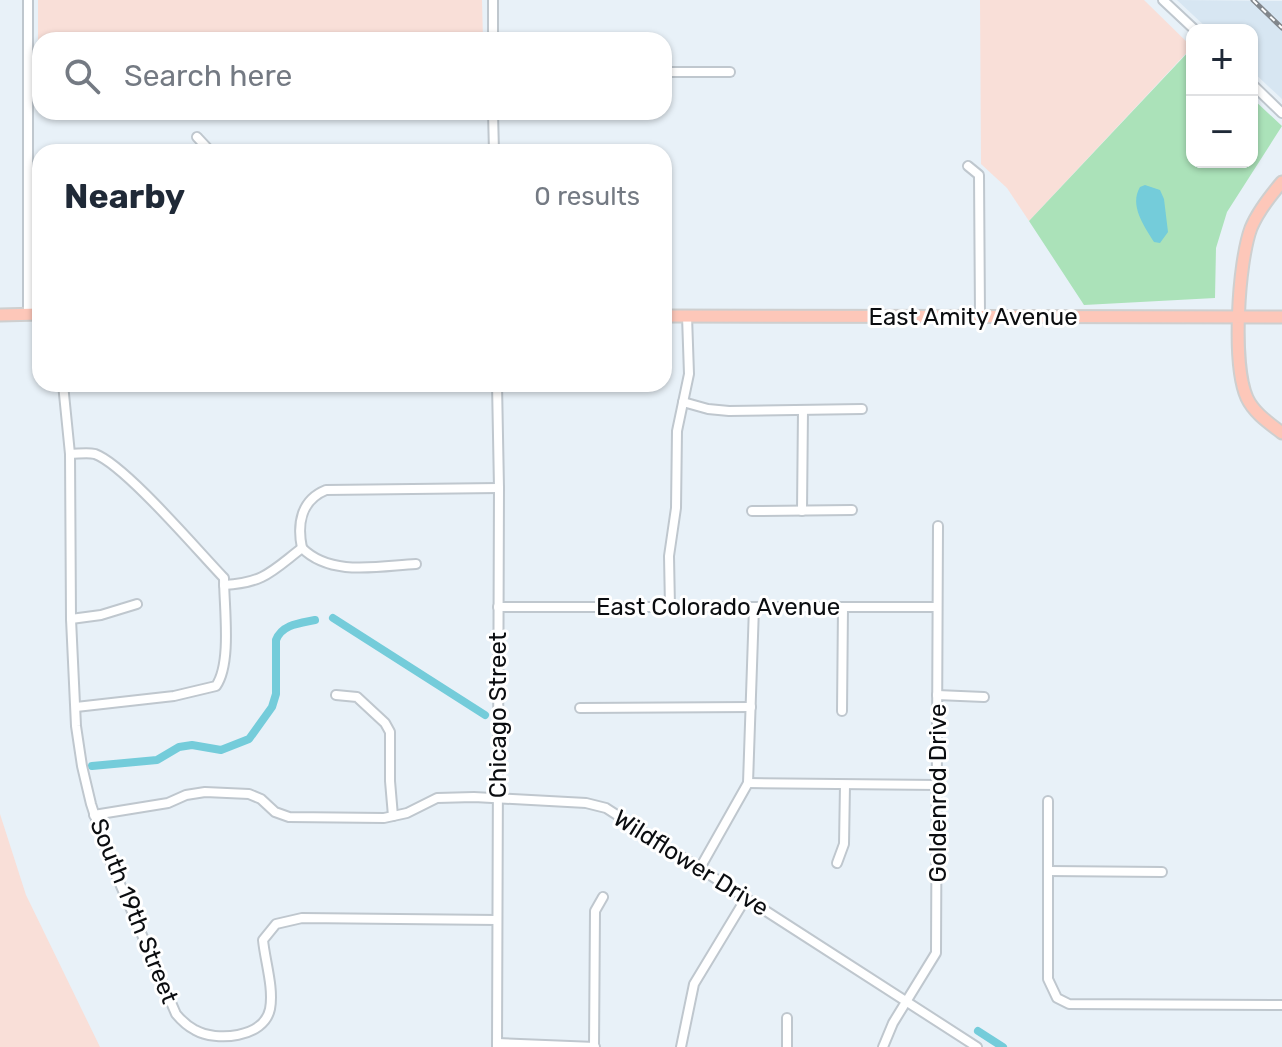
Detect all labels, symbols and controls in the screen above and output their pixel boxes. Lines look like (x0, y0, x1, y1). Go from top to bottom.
map controls (1186, 24, 1258, 168)
button: + (1186, 24, 1258, 96)
search box (32, 32, 672, 120)
icon: search (60, 54, 104, 98)
text: Search here (124, 58, 292, 94)
button: − (1186, 96, 1258, 168)
text: Nearby (64, 176, 185, 217)
text: 0 results (534, 181, 640, 212)
street label: East Amity Avenue (868, 303, 1078, 331)
street label: East Colorado Avenue (596, 593, 840, 621)
street label: Chicago Street (484, 632, 512, 798)
street label: Goldenrod Drive (924, 704, 952, 882)
street label: Wildflower Drive (608, 804, 774, 922)
street label: South 19th Street (84, 815, 184, 1007)

